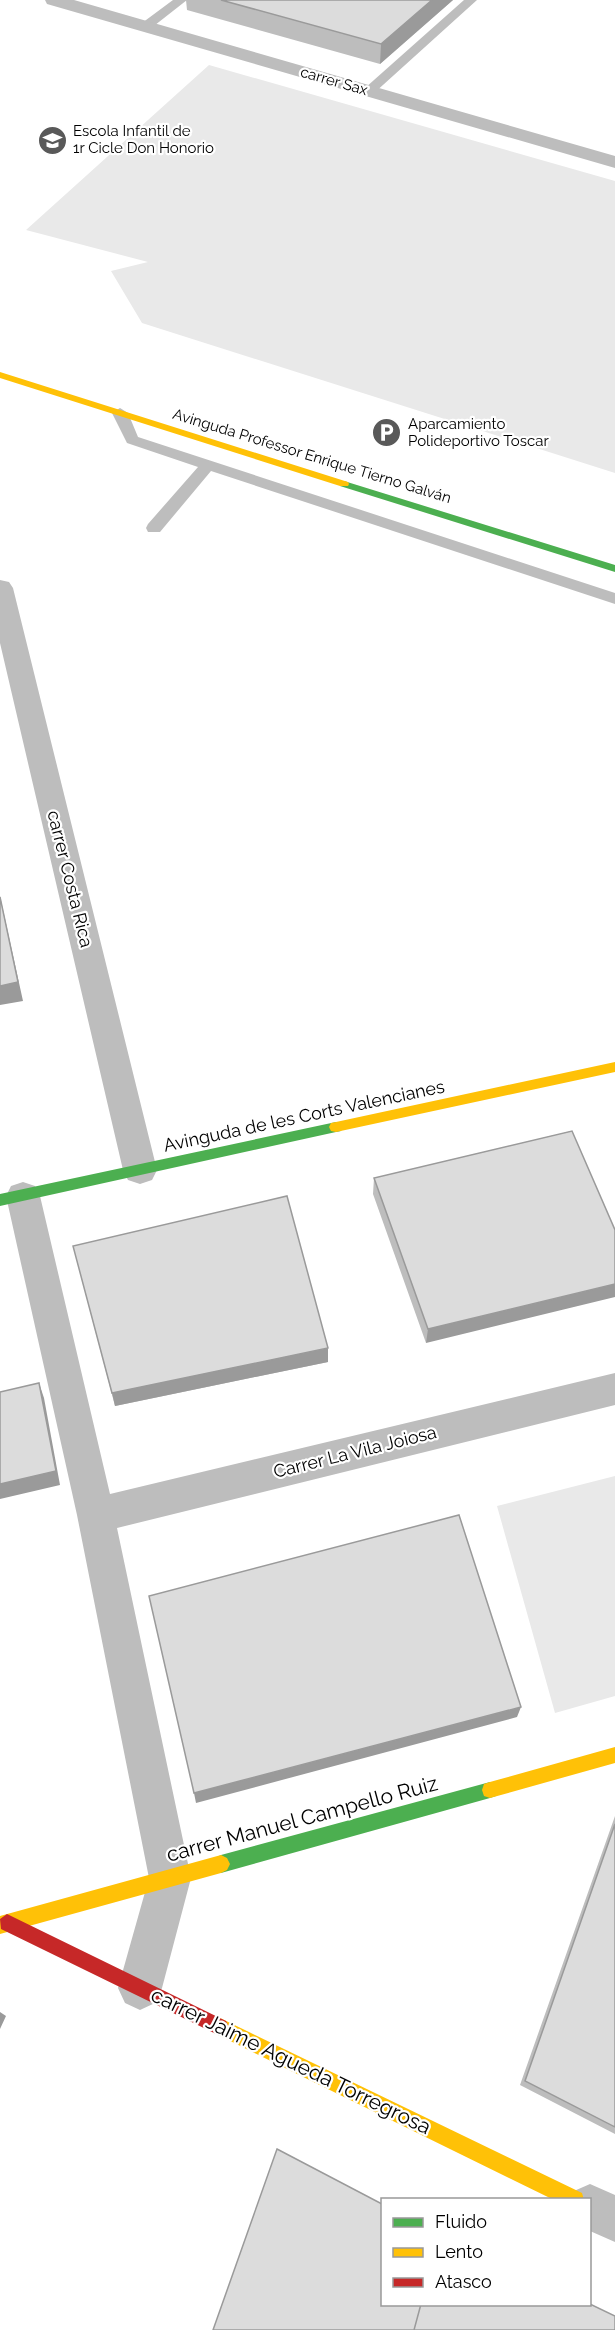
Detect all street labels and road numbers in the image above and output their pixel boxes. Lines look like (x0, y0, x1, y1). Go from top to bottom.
street label: carrer Sax (298, 63, 370, 99)
street label: Avinguda Professor Enrique Tierno Galván (171, 405, 453, 507)
street label: carrer Costa Rica (43, 808, 98, 950)
street label: Avinguda de les Corts Valencianes (162, 1075, 447, 1156)
street label: Carrer La Vila Joiosa (271, 1421, 439, 1482)
street label: carrer Manuel Campello Ruiz (163, 1770, 440, 1867)
street label: carrer Jaime Agueda Torregrosa (147, 1982, 435, 2139)

